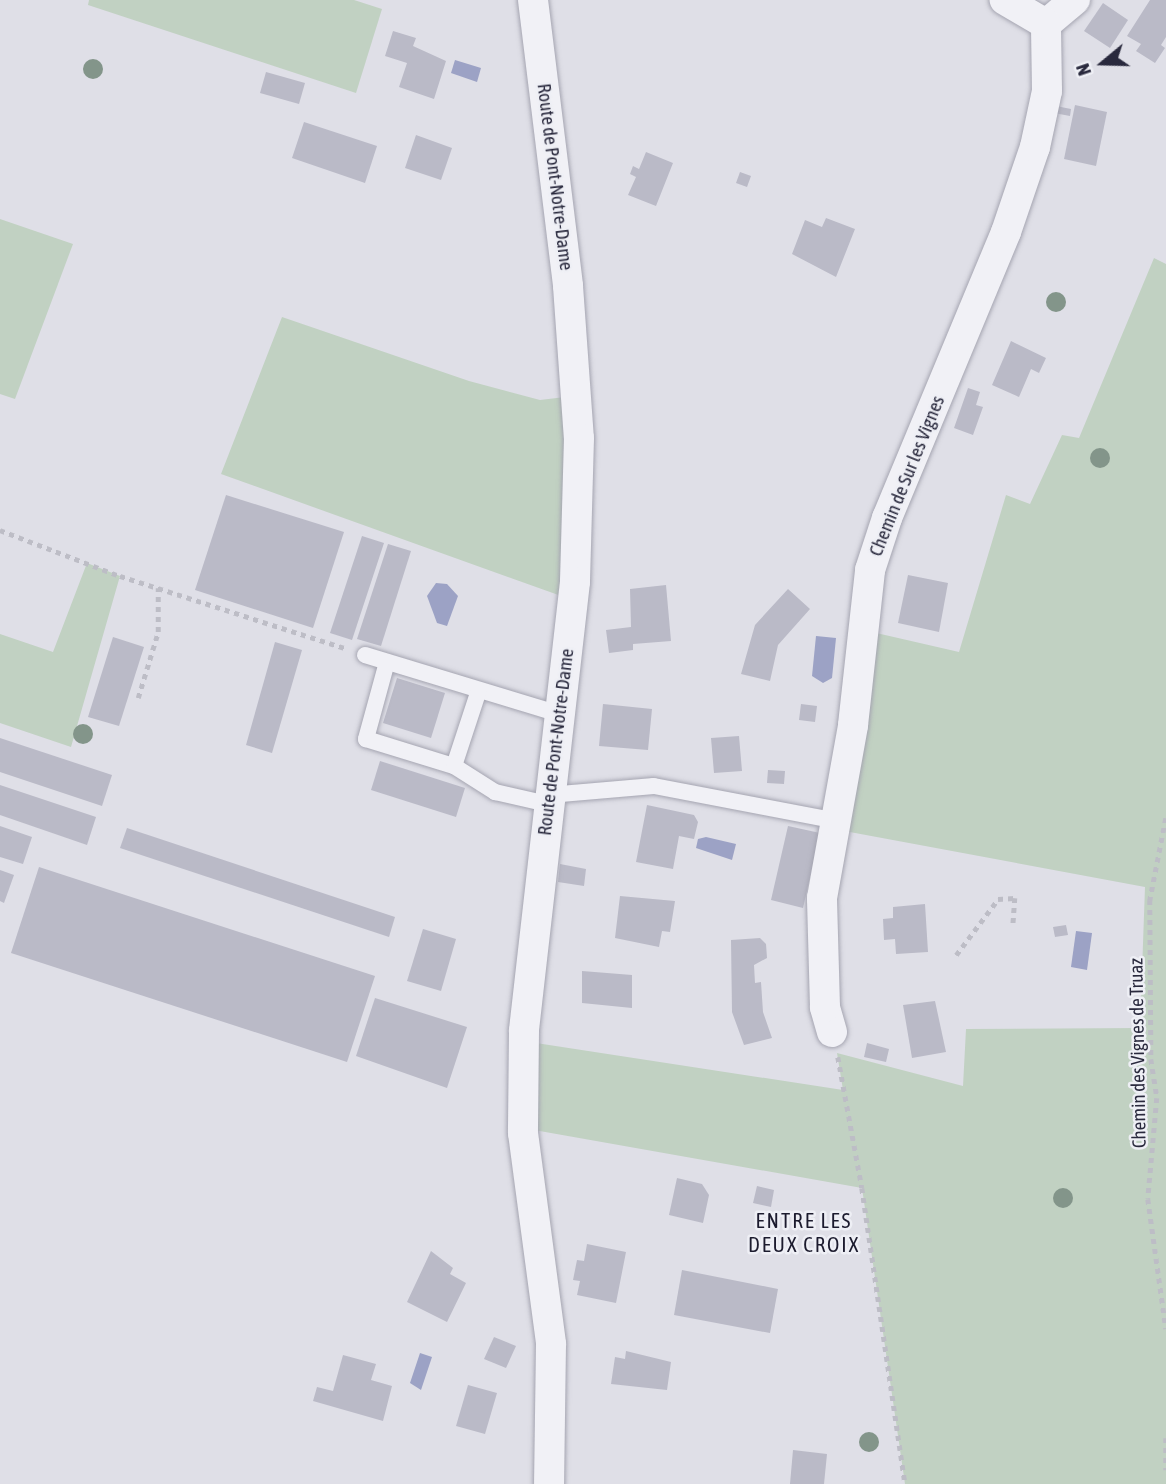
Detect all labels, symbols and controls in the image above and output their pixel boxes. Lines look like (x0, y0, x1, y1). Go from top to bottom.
north arrow (1068, 28, 1138, 98)
text: N (1071, 61, 1095, 79)
street label: Route de Pont-Notre-Dame (532, 82, 578, 272)
street label: Chemin de Sur les Vignes (864, 392, 950, 560)
street label: Route de Pont-Notre-Dame (533, 647, 579, 837)
street label: Chemin des Vignes de Truaz (1125, 958, 1151, 1148)
district label: ENTRE LES DEUX CROIX (749, 1207, 859, 1257)

